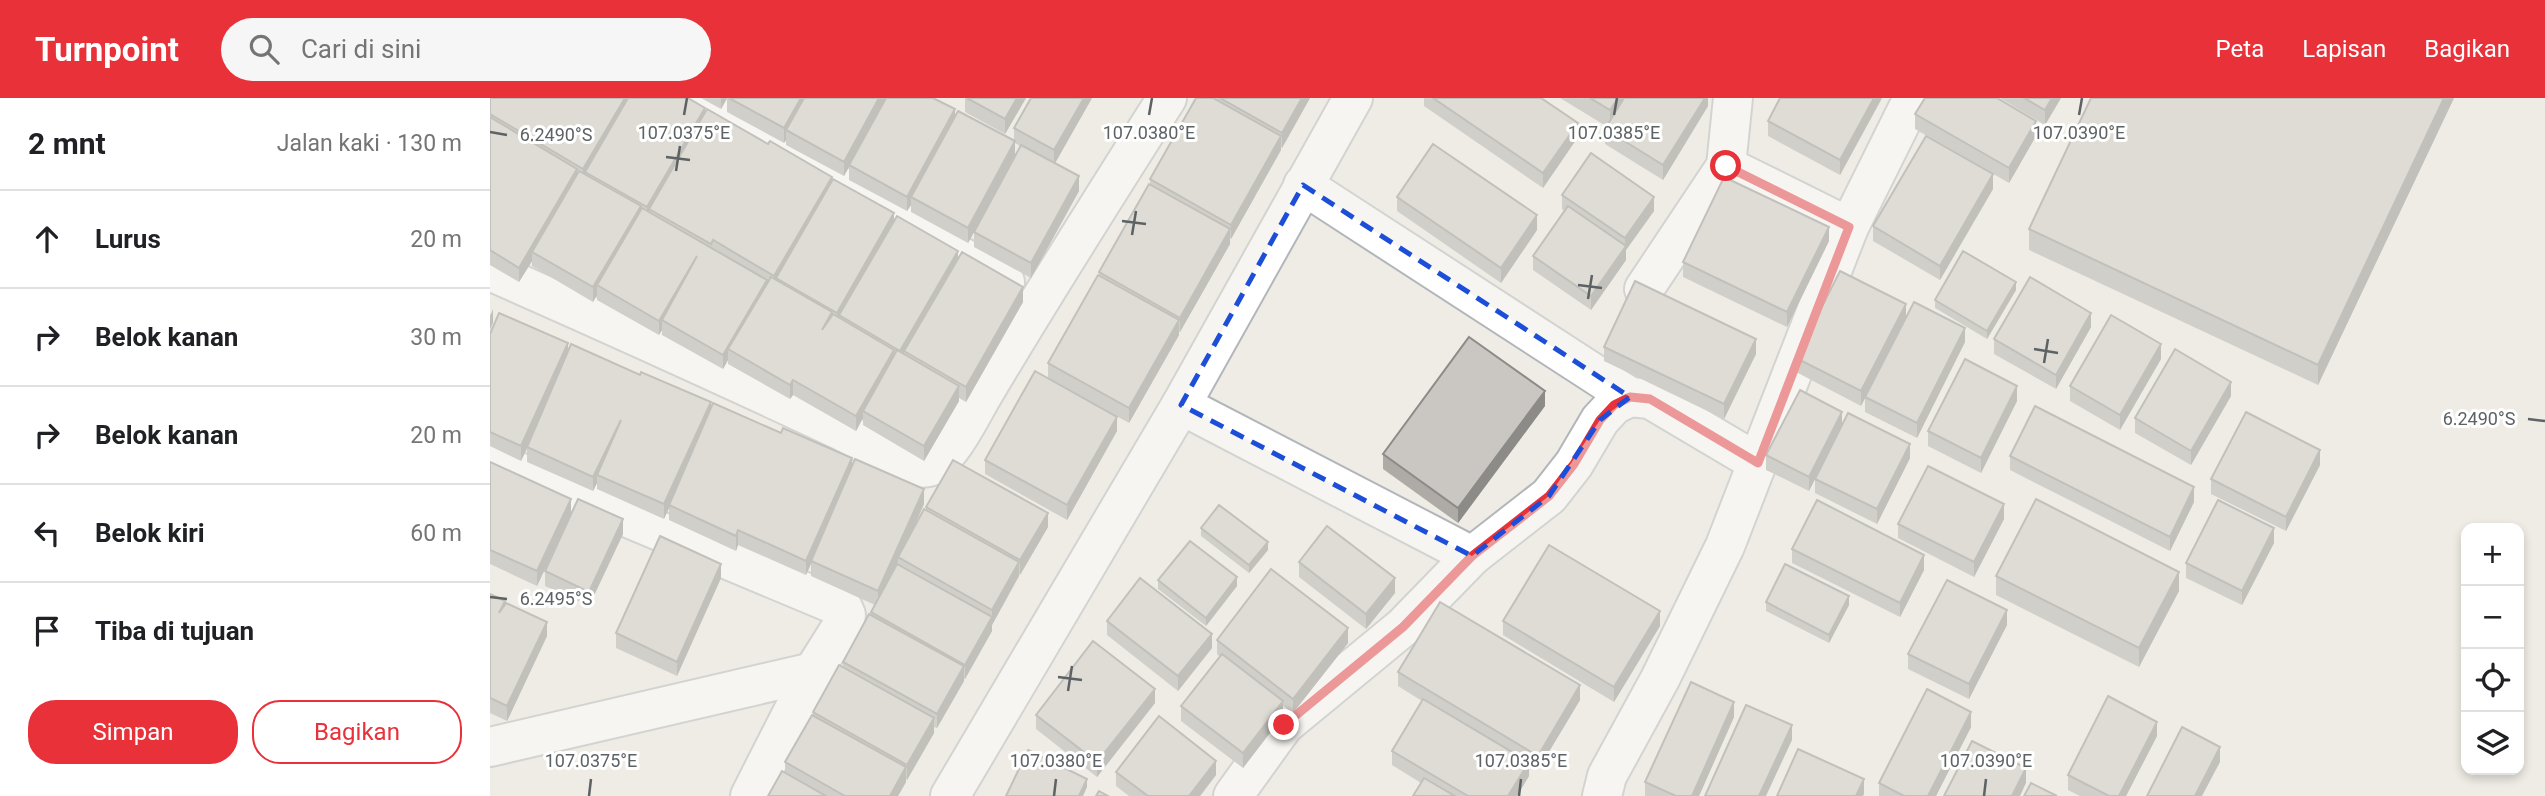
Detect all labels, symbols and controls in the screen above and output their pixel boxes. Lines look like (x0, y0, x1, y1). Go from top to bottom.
search box (221, 18, 711, 81)
text: Turnpoint (35, 30, 179, 69)
icon: search (245, 30, 283, 68)
text: Cari di sini (301, 34, 421, 64)
text: Peta (2216, 35, 2264, 63)
text: Lapisan (2302, 35, 2386, 63)
text: Bagikan (2424, 35, 2510, 63)
text: 107.0375°E (638, 122, 730, 143)
text: 107.0380°E (1103, 122, 1195, 143)
text: 107.0385°E (1568, 122, 1660, 143)
text: 107.0390°E (2033, 122, 2125, 143)
text: 6.2490°S (520, 124, 593, 145)
text: 2 mnt (28, 126, 106, 161)
text: Jalan kaki · 130 m (277, 130, 462, 157)
route start (1710, 150, 1741, 181)
icon: ahead (28, 220, 66, 258)
text: Lurus (95, 224, 161, 254)
text: 20 m (410, 226, 462, 253)
icon: right (28, 318, 66, 356)
text: Belok kanan (95, 322, 238, 352)
text: 30 m (410, 324, 462, 351)
text: 6.2490°S (2443, 408, 2516, 429)
icon: right (28, 416, 66, 454)
text: Belok kanan (95, 420, 238, 450)
text: 20 m (410, 422, 462, 449)
icon: left (28, 514, 66, 552)
text: Belok kiri (95, 518, 205, 548)
text: 60 m (410, 520, 462, 547)
map controls (2461, 523, 2524, 775)
button: + (2461, 523, 2524, 586)
button: − (2461, 586, 2524, 649)
text: 6.2495°S (520, 588, 593, 609)
icon: arrive (28, 612, 66, 650)
text: Tiba di tujuan (95, 616, 254, 646)
button: locate (2461, 649, 2524, 712)
button: Simpan (28, 700, 238, 764)
button: Bagikan (252, 700, 462, 764)
route end (1268, 709, 1299, 740)
button: layers (2461, 712, 2524, 775)
text: 107.0375°E (545, 750, 637, 771)
text: 107.0380°E (1010, 750, 1102, 771)
text: 107.0385°E (1475, 750, 1567, 771)
text: 107.0390°E (1940, 750, 2032, 771)

